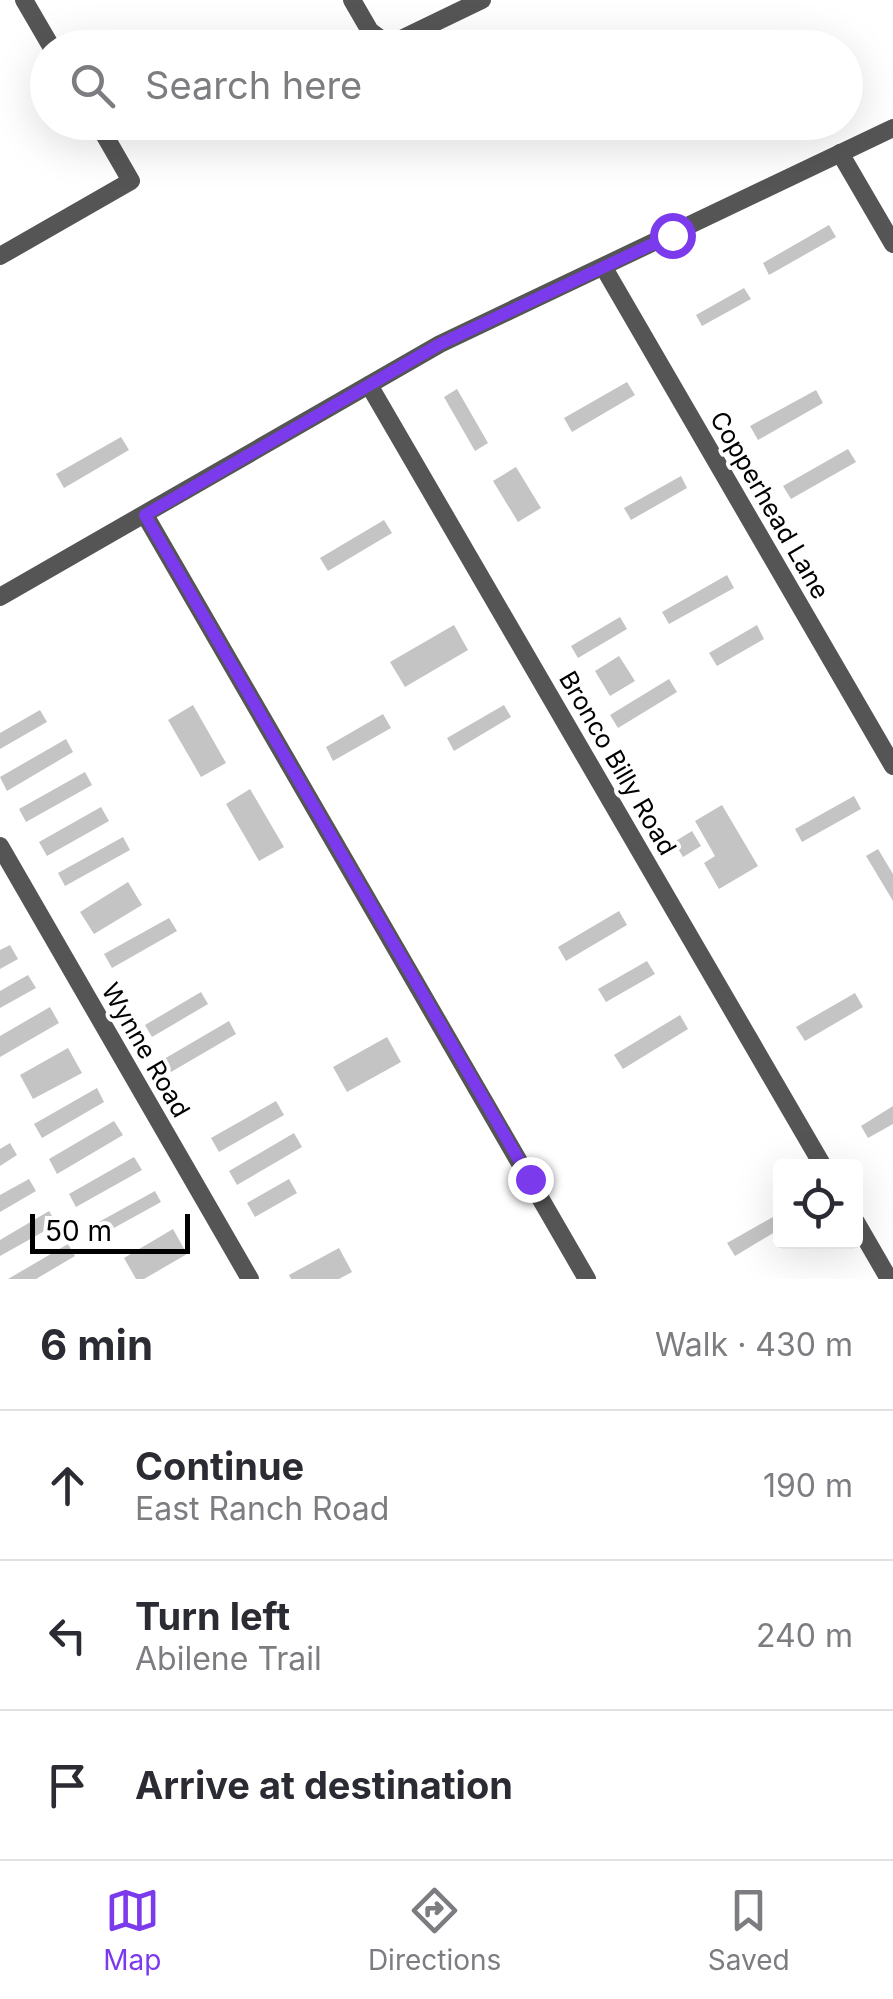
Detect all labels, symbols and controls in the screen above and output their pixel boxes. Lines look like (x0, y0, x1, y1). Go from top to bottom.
search box (30, 30, 863, 140)
icon: search (65, 58, 120, 113)
text: Search here (145, 62, 362, 108)
route start (650, 213, 696, 259)
street label: Copperhead Lane (704, 406, 836, 604)
street label: Bronco Billy Road (553, 666, 683, 860)
street label: Wynne Road (95, 977, 197, 1123)
route end (508, 1157, 554, 1203)
map controls (773, 1159, 863, 1249)
button: locate (773, 1159, 863, 1249)
scale bar (30, 1209, 190, 1254)
text: 50 m (45, 1214, 112, 1248)
text: 6 min (40, 1319, 153, 1370)
text: Walk · 430 m (655, 1325, 853, 1364)
text: Continue (135, 1443, 304, 1489)
icon: ahead (40, 1458, 95, 1513)
text: 190 m (763, 1466, 853, 1505)
text: East Ranch Road (135, 1489, 389, 1528)
text: Turn left (135, 1593, 290, 1639)
icon: left (40, 1608, 95, 1663)
text: 240 m (756, 1616, 853, 1655)
text: Abilene Trail (135, 1639, 322, 1678)
icon: arrive (40, 1758, 95, 1813)
text: Arrive at destination (135, 1762, 513, 1808)
tab: Map (103, 1883, 161, 1977)
tab: Directions (368, 1883, 501, 1977)
tab: Saved (708, 1883, 790, 1977)

